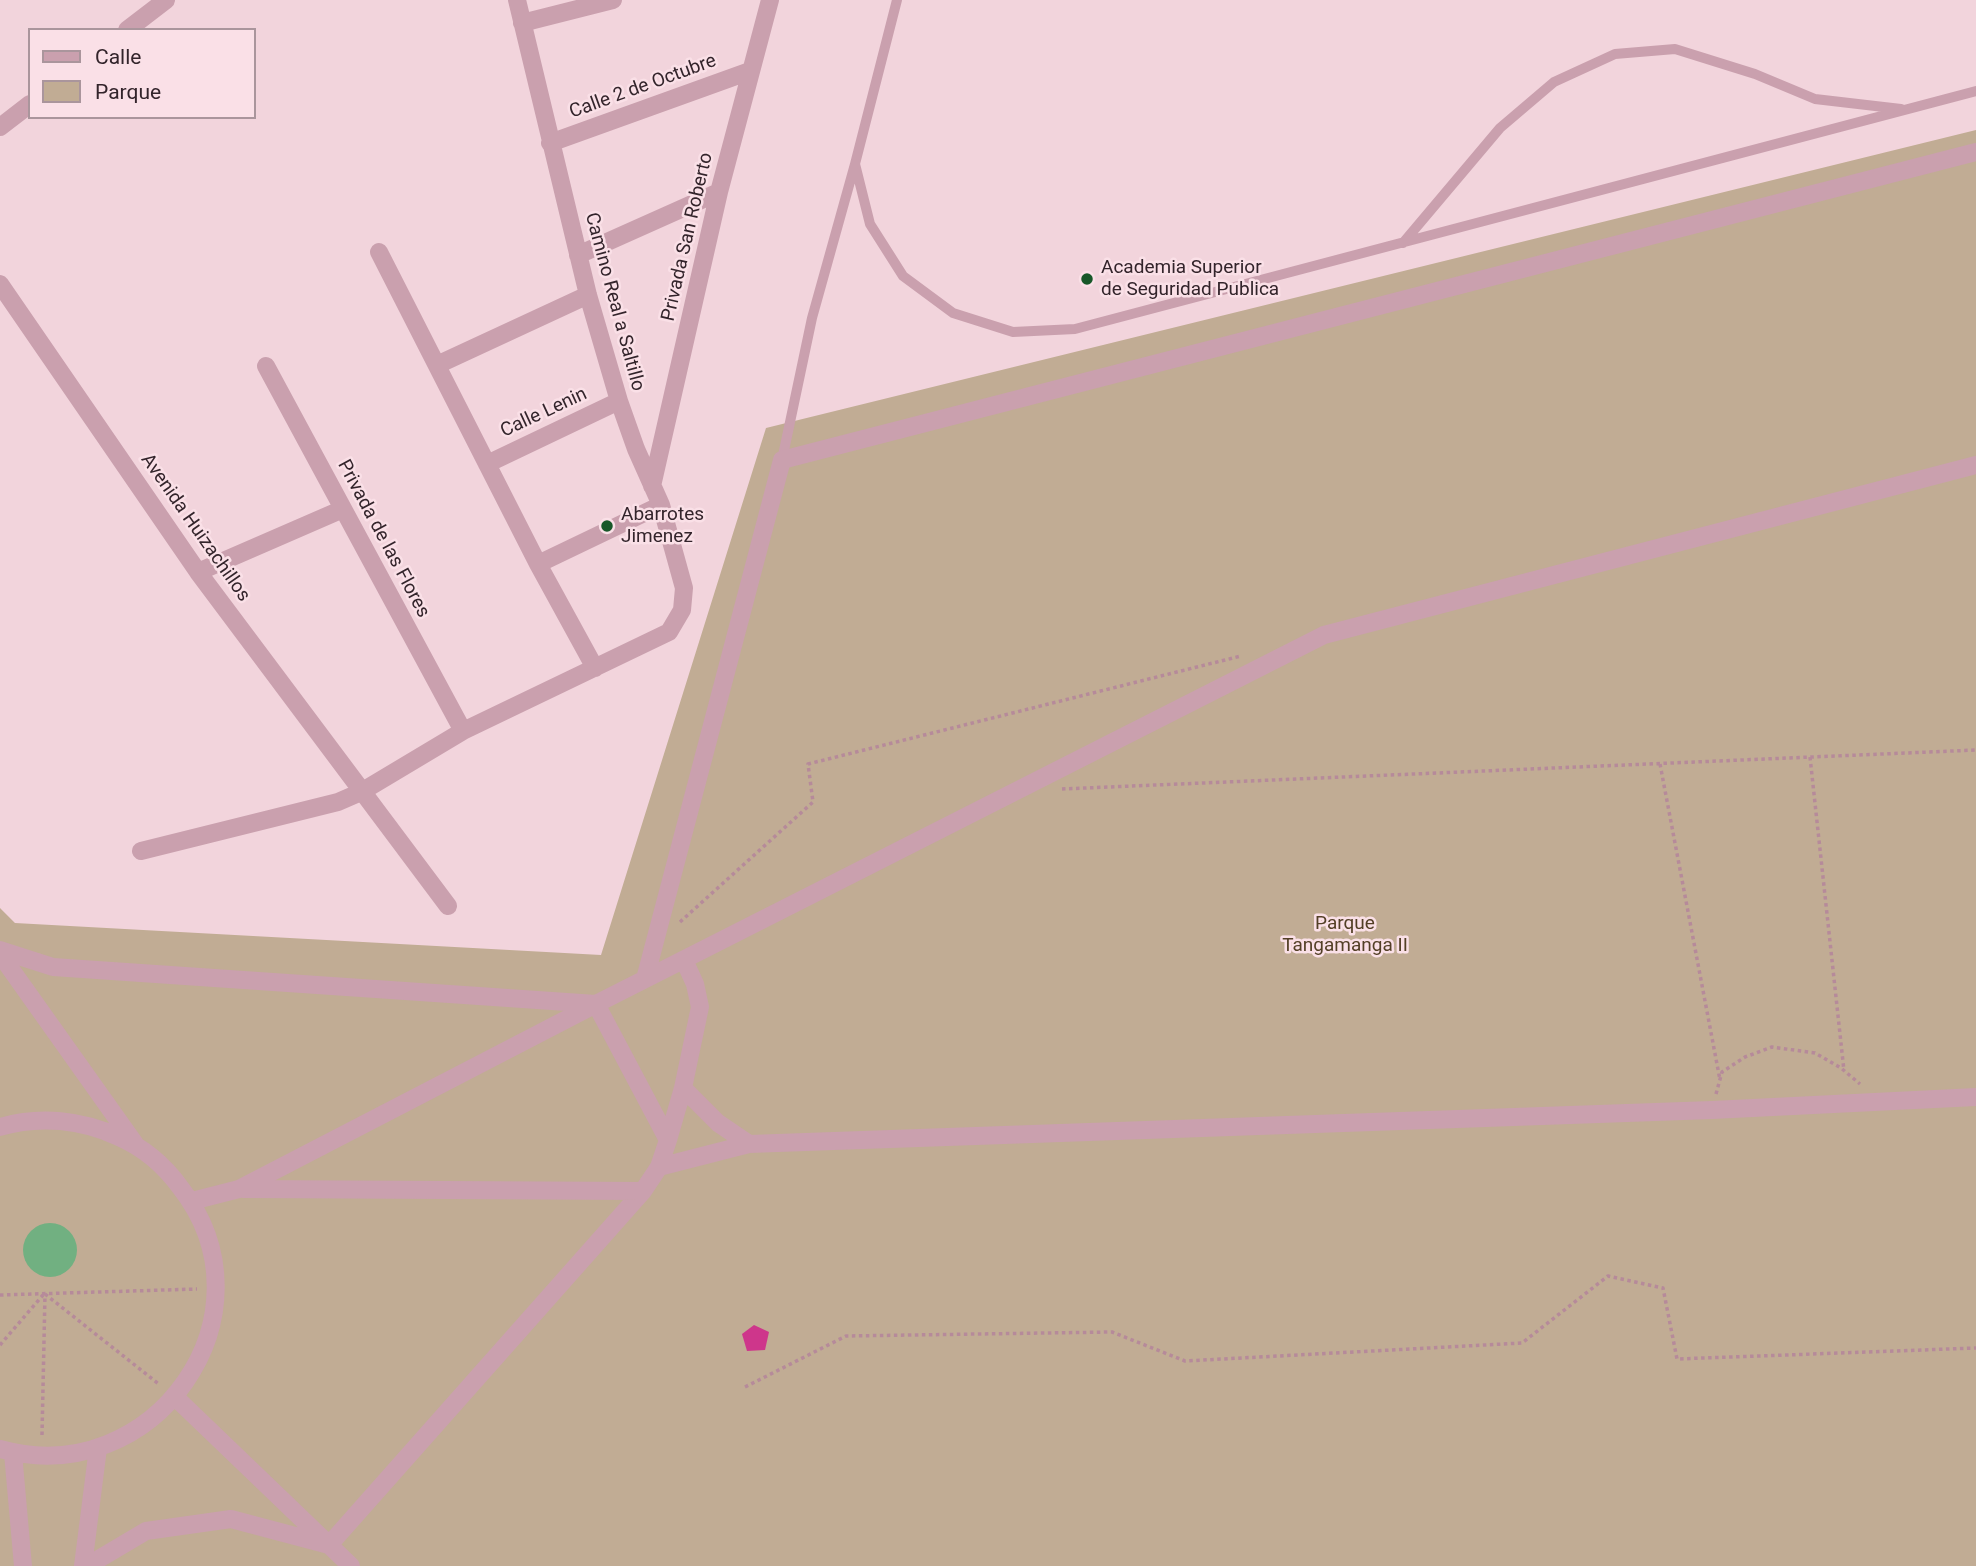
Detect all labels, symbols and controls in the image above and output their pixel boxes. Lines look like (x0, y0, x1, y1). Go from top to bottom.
legend (28, 28, 256, 119)
text: Calle (95, 45, 141, 69)
street label: Calle 2 de Octubre (567, 50, 719, 124)
text: Parque (95, 80, 161, 104)
street label: Privada San Roberto (658, 151, 718, 323)
street label: Camino Real a Saltillo (579, 210, 649, 394)
place label: Academia Superior de Seguridad Publica (1101, 257, 1279, 301)
marker: Academia Superior de Seguridad Publica (1079, 271, 1095, 287)
street label: Calle Lenin (497, 383, 591, 443)
street label: Avenida Huizachillos (135, 450, 255, 606)
street label: Privada de las Flores (332, 456, 434, 622)
place label: Abarrotes Jimenez (621, 504, 704, 548)
marker: Abarrotes Jimenez (599, 518, 615, 534)
park label: Parque Tangamanga II (1282, 913, 1408, 957)

